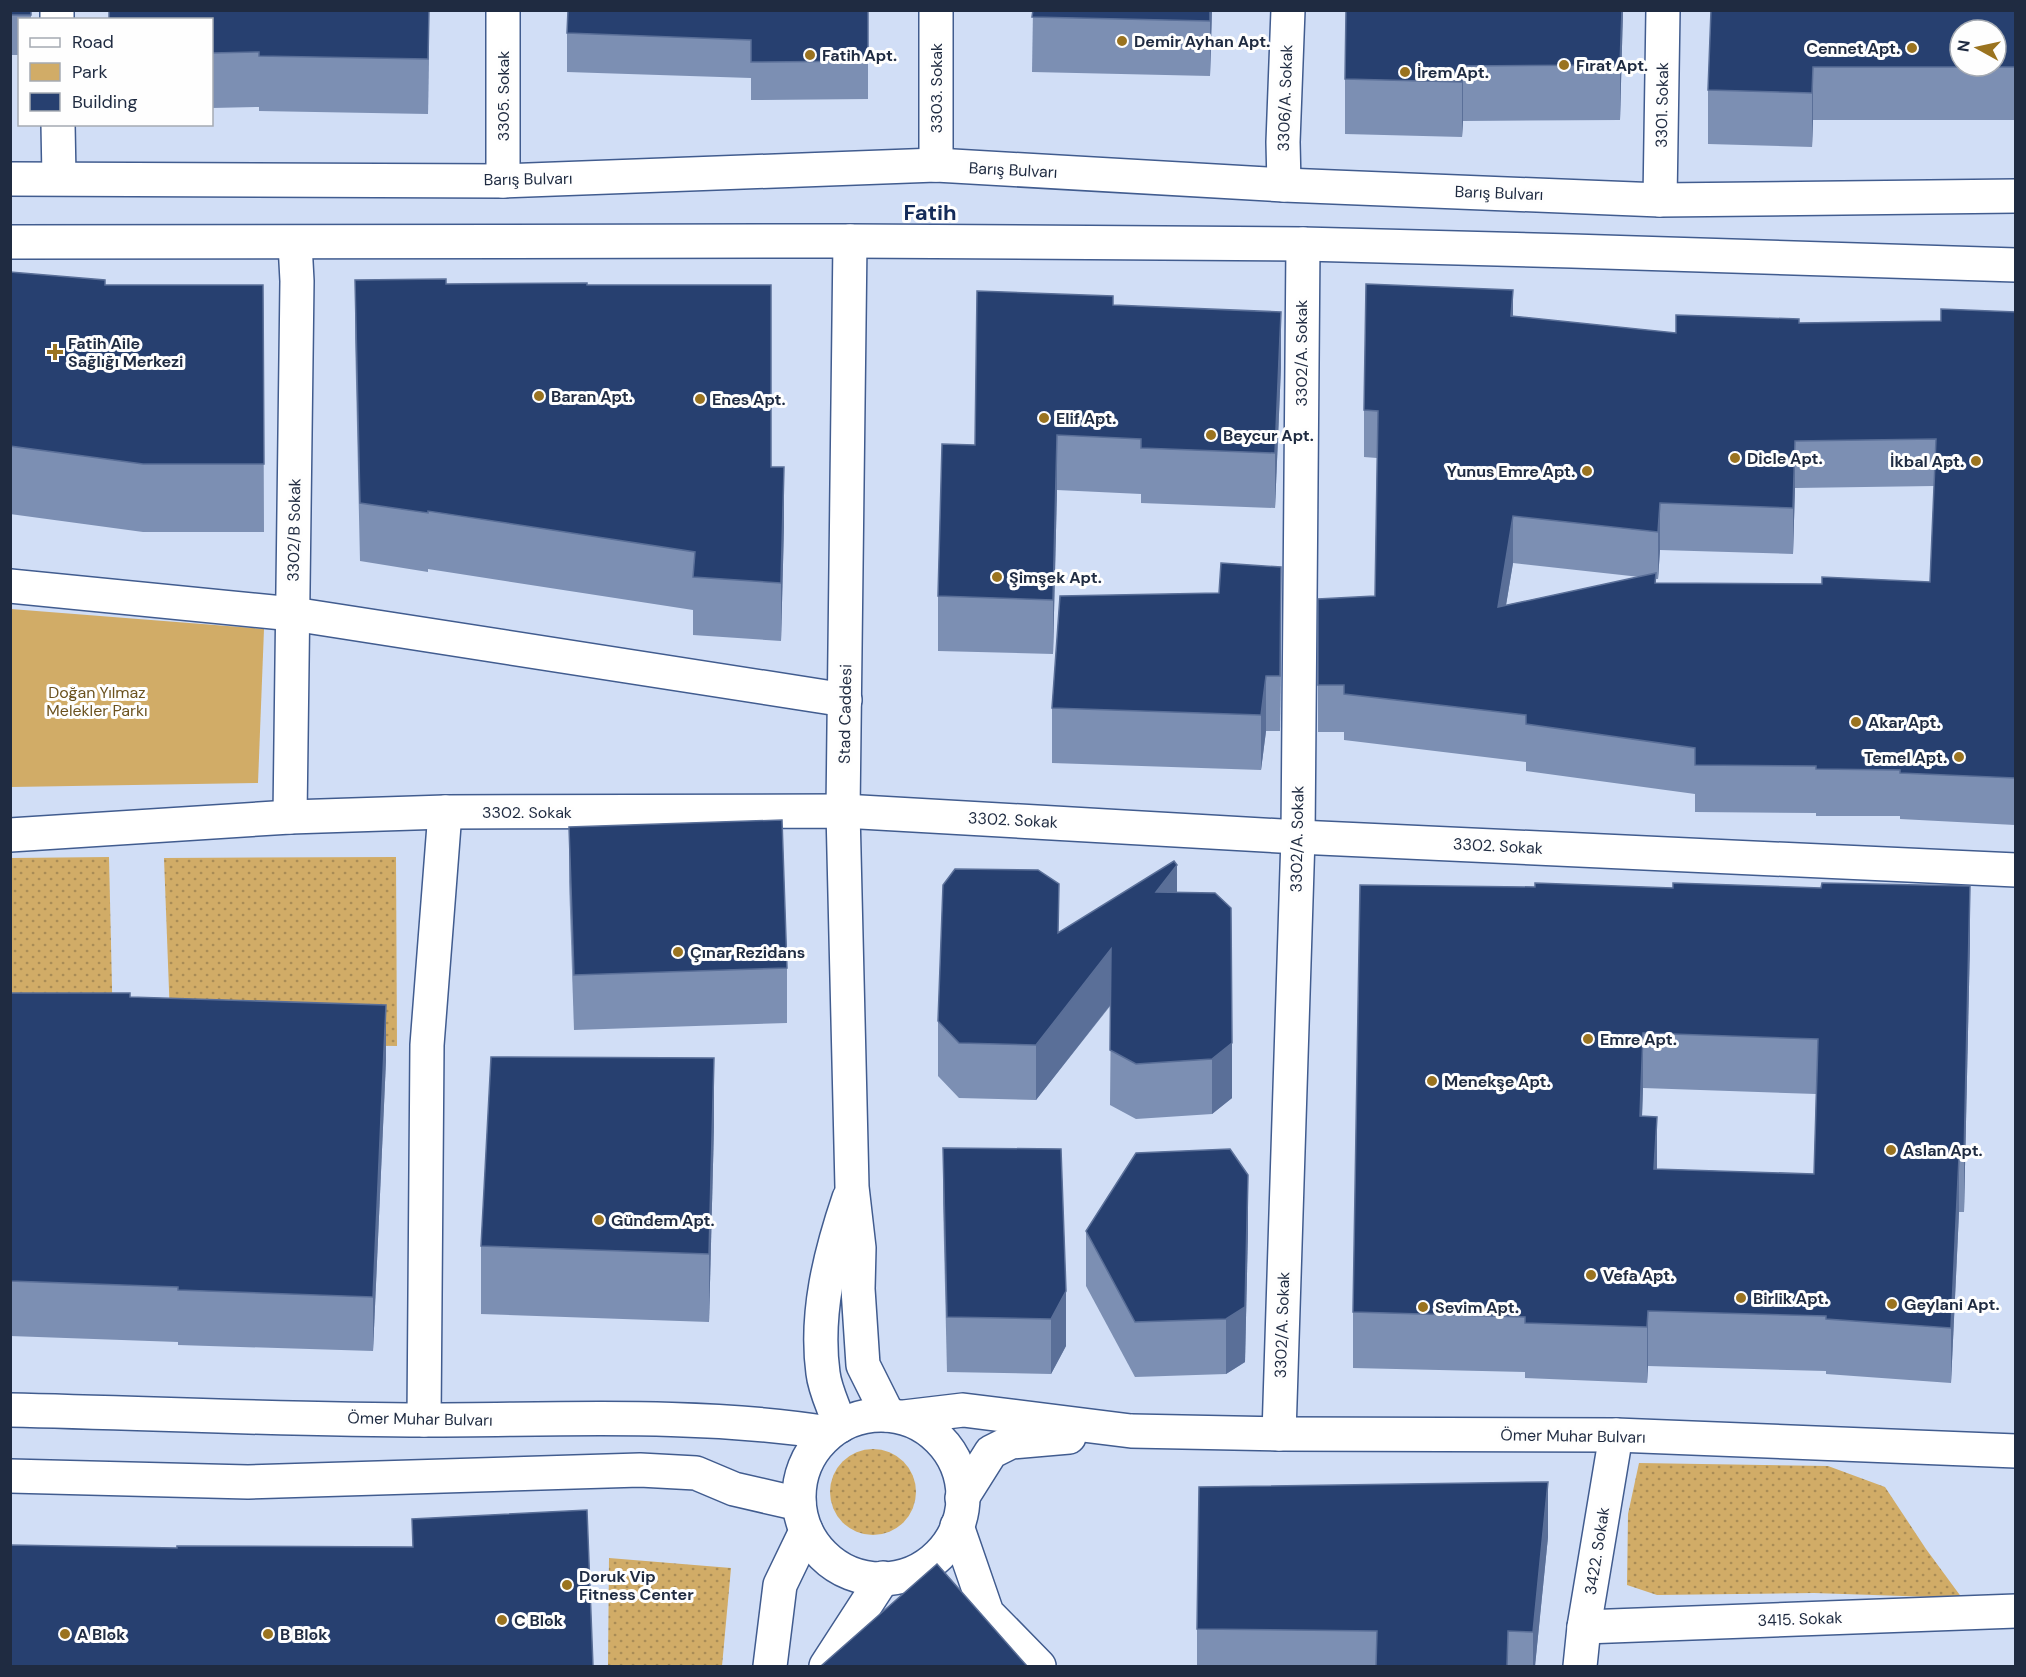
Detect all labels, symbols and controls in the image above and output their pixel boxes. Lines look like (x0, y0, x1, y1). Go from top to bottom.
legend (18, 18, 213, 126)
north arrow (1948, 18, 2008, 78)
text: Road (72, 30, 114, 54)
place label: Demir Ayhan Apt. (1134, 31, 1270, 52)
marker: Demir Ayhan Apt. (1115, 34, 1129, 48)
place label: Cennet Apt. (1806, 38, 1900, 59)
text: N (1952, 39, 1975, 53)
marker: Cennet Apt. (1905, 41, 1919, 55)
street label: 3303. Sokak (926, 43, 947, 133)
street label: 3306/A. Sokak (1273, 44, 1297, 152)
place label: Fatih Apt. (822, 45, 897, 66)
marker: Fatih Apt. (803, 48, 817, 62)
street label: 3305. Sokak (493, 51, 514, 141)
place label: Fırat Apt. (1576, 55, 1648, 76)
marker: Fırat Apt. (1557, 58, 1571, 72)
text: Park (72, 60, 108, 84)
place label: İrem Apt. (1417, 62, 1489, 83)
street label: 3301. Sokak (1651, 62, 1673, 148)
marker: İrem Apt. (1398, 65, 1412, 79)
text: Building (72, 90, 137, 114)
street label: Barış Bulvarı (968, 157, 1058, 183)
street label: Barış Bulvarı (483, 168, 573, 190)
street label: Barış Bulvarı (1454, 181, 1544, 205)
district label: Fatih (903, 198, 957, 227)
street label: 3302/A. Sokak (1291, 300, 1312, 406)
place label: Fatih Aile Sağlığı Merkezi (68, 333, 183, 372)
marker: Fatih Aile Sağlığı Merkezi (46, 343, 64, 361)
place label: Baran Apt. (551, 386, 633, 407)
marker: Baran Apt. (532, 389, 546, 403)
place label: Enes Apt. (712, 389, 786, 410)
marker: Enes Apt. (693, 392, 707, 406)
place label: Elif Apt. (1056, 408, 1116, 429)
marker: Elif Apt. (1037, 411, 1051, 425)
place label: Beycur Apt. (1223, 425, 1314, 446)
marker: Beycur Apt. (1204, 428, 1218, 442)
place label: Dicle Apt. (1747, 448, 1823, 469)
marker: Dicle Apt. (1728, 451, 1742, 465)
place label: İkbal Apt. (1890, 451, 1964, 472)
marker: İkbal Apt. (1969, 454, 1983, 468)
place label: Yunus Emre Apt. (1447, 461, 1575, 482)
marker: Yunus Emre Apt. (1580, 464, 1594, 478)
street label: 3302/B Sokak (283, 478, 305, 582)
place label: Şimşek Apt. (1009, 567, 1102, 588)
marker: Şimşek Apt. (990, 570, 1004, 584)
street label: Stad Caddesi (834, 664, 856, 764)
park label: Doğan Yılmaz Melekler Parkı (46, 682, 148, 721)
place label: Akar Apt. (1868, 712, 1940, 733)
marker: Akar Apt. (1849, 715, 1863, 729)
place label: Temel Apt. (1864, 747, 1947, 768)
marker: Temel Apt. (1952, 750, 1966, 764)
street label: 3302/A. Sokak (1286, 785, 1308, 893)
street label: 3302. Sokak (482, 802, 572, 823)
street label: 3302. Sokak (968, 807, 1058, 833)
street label: 3302. Sokak (1453, 833, 1543, 859)
place label: Çınar Rezidans (690, 942, 805, 963)
marker: Çınar Rezidans (671, 945, 685, 959)
place label: Emre Apt. (1600, 1029, 1677, 1050)
marker: Emre Apt. (1581, 1032, 1595, 1046)
place label: Menekşe Apt. (1444, 1071, 1551, 1092)
marker: Menekşe Apt. (1425, 1074, 1439, 1088)
place label: Aslan Apt. (1903, 1140, 1983, 1161)
marker: Aslan Apt. (1884, 1143, 1898, 1157)
place label: Gündem Apt. (611, 1210, 715, 1231)
marker: Gündem Apt. (592, 1213, 606, 1227)
place label: Vefa Apt. (1603, 1265, 1674, 1286)
marker: Vefa Apt. (1584, 1268, 1598, 1282)
street label: 3302/A. Sokak (1270, 1271, 1294, 1379)
place label: Birlik Apt. (1753, 1288, 1828, 1309)
marker: Birlik Apt. (1734, 1291, 1748, 1305)
place label: Geylani Apt. (1904, 1294, 1999, 1315)
place label: Sevim Apt. (1435, 1297, 1519, 1318)
marker: Geylani Apt. (1885, 1297, 1899, 1311)
marker: Sevim Apt. (1416, 1300, 1430, 1314)
street label: Ömer Muhar Bulvarı (347, 1407, 493, 1431)
street label: Ömer Muhar Bulvarı (1500, 1424, 1646, 1448)
street label: 3422. Sokak (1580, 1506, 1614, 1596)
place label: Doruk Vip Fitness Center (579, 1566, 694, 1605)
marker: Doruk Vip Fitness Center (560, 1578, 574, 1592)
street label: 3415. Sokak (1757, 1607, 1843, 1631)
place label: C Blok (514, 1610, 564, 1631)
marker: C Blok (495, 1613, 509, 1627)
place label: A Blok (77, 1624, 126, 1645)
place label: B Blok (280, 1624, 328, 1645)
marker: A Blok (58, 1627, 72, 1641)
marker: B Blok (261, 1627, 275, 1641)

